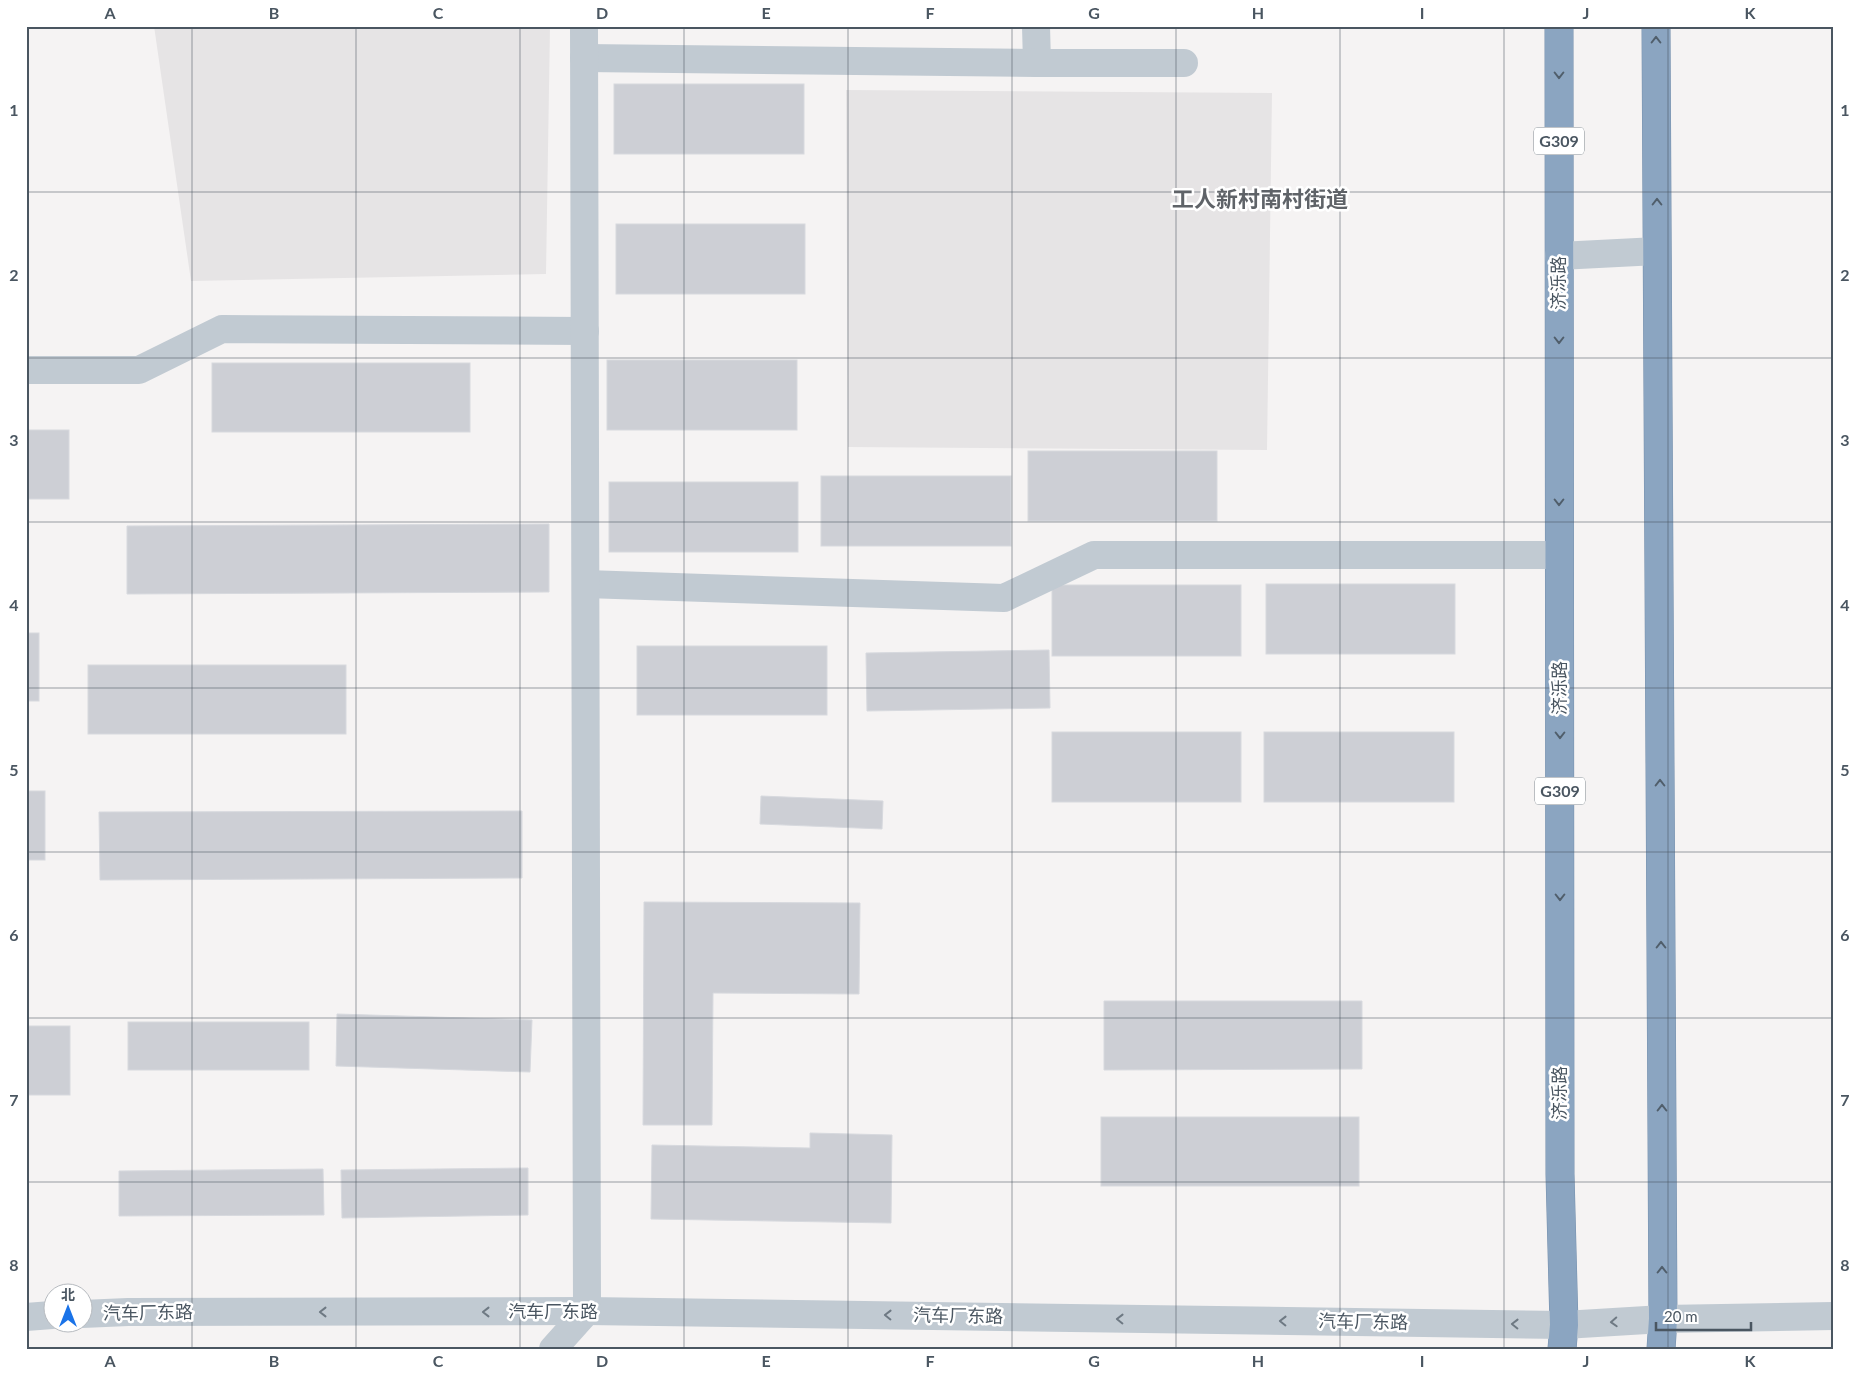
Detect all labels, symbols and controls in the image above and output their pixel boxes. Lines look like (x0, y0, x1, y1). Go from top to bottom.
text: A (103, 3, 116, 22)
text: B (269, 3, 279, 22)
text: C (433, 3, 444, 22)
text: D (596, 3, 608, 22)
text: E (761, 3, 771, 22)
text: F (925, 3, 935, 22)
text: G (1088, 3, 1100, 22)
text: H (1252, 3, 1264, 22)
text: I (1420, 3, 1424, 22)
text: J (1583, 3, 1589, 22)
text: K (1745, 3, 1757, 22)
one-way arrow (1651, 35, 1661, 43)
one-way arrow (1554, 72, 1564, 79)
text: 1 (9, 100, 19, 119)
text: 1 (1840, 100, 1850, 119)
road number: G309 (1534, 128, 1584, 154)
district label: 工人新村南村街道 (1172, 185, 1348, 212)
one-way arrow (1652, 198, 1662, 206)
street label: 济泺路 (1547, 256, 1569, 310)
text: 2 (9, 265, 19, 284)
text: 2 (1840, 265, 1850, 284)
one-way arrow (1554, 336, 1564, 344)
text: 3 (9, 430, 19, 449)
text: 3 (1840, 430, 1850, 449)
one-way arrow (1554, 499, 1564, 507)
text: 4 (9, 595, 19, 614)
text: 4 (1840, 595, 1850, 614)
street label: 济泺路 (1548, 661, 1570, 715)
one-way arrow (1555, 732, 1565, 739)
text: 5 (9, 760, 19, 779)
text: 5 (1840, 760, 1850, 779)
road number: G309 (1535, 778, 1585, 804)
one-way arrow (1655, 779, 1665, 786)
one-way arrow (1555, 894, 1565, 902)
text: 6 (9, 925, 19, 944)
text: 6 (1840, 925, 1850, 944)
one-way arrow (1656, 941, 1666, 949)
street label: 济泺路 (1548, 1066, 1570, 1120)
text: 7 (9, 1090, 19, 1109)
text: 7 (1840, 1090, 1850, 1109)
one-way arrow (1657, 1104, 1667, 1112)
text: 8 (9, 1255, 19, 1274)
text: 8 (1840, 1255, 1850, 1274)
one-way arrow (1657, 1266, 1668, 1274)
north arrow (42, 1282, 92, 1332)
text: 北 (61, 1286, 75, 1303)
street label: 汽车厂东路 (103, 1300, 193, 1324)
street label: 汽车厂东路 (508, 1300, 598, 1322)
scale bar (1656, 1300, 1752, 1332)
street label: 汽车厂东路 (913, 1303, 1003, 1327)
one-way arrow (319, 1307, 326, 1317)
one-way arrow (481, 1307, 489, 1317)
text: 20 m (1664, 1307, 1698, 1325)
street label: 汽车厂东路 (1318, 1309, 1408, 1333)
one-way arrow (884, 1310, 892, 1321)
one-way arrow (1116, 1314, 1124, 1324)
one-way arrow (1279, 1316, 1286, 1326)
one-way arrow (1610, 1316, 1618, 1327)
one-way arrow (1511, 1319, 1519, 1329)
text: A (103, 1351, 116, 1370)
text: B (269, 1351, 279, 1370)
text: C (433, 1351, 444, 1370)
text: D (596, 1351, 608, 1370)
text: E (761, 1351, 771, 1370)
text: F (925, 1351, 935, 1370)
text: G (1088, 1351, 1100, 1370)
text: H (1252, 1351, 1264, 1370)
text: I (1420, 1351, 1424, 1370)
text: J (1583, 1351, 1589, 1370)
text: K (1745, 1351, 1757, 1370)

